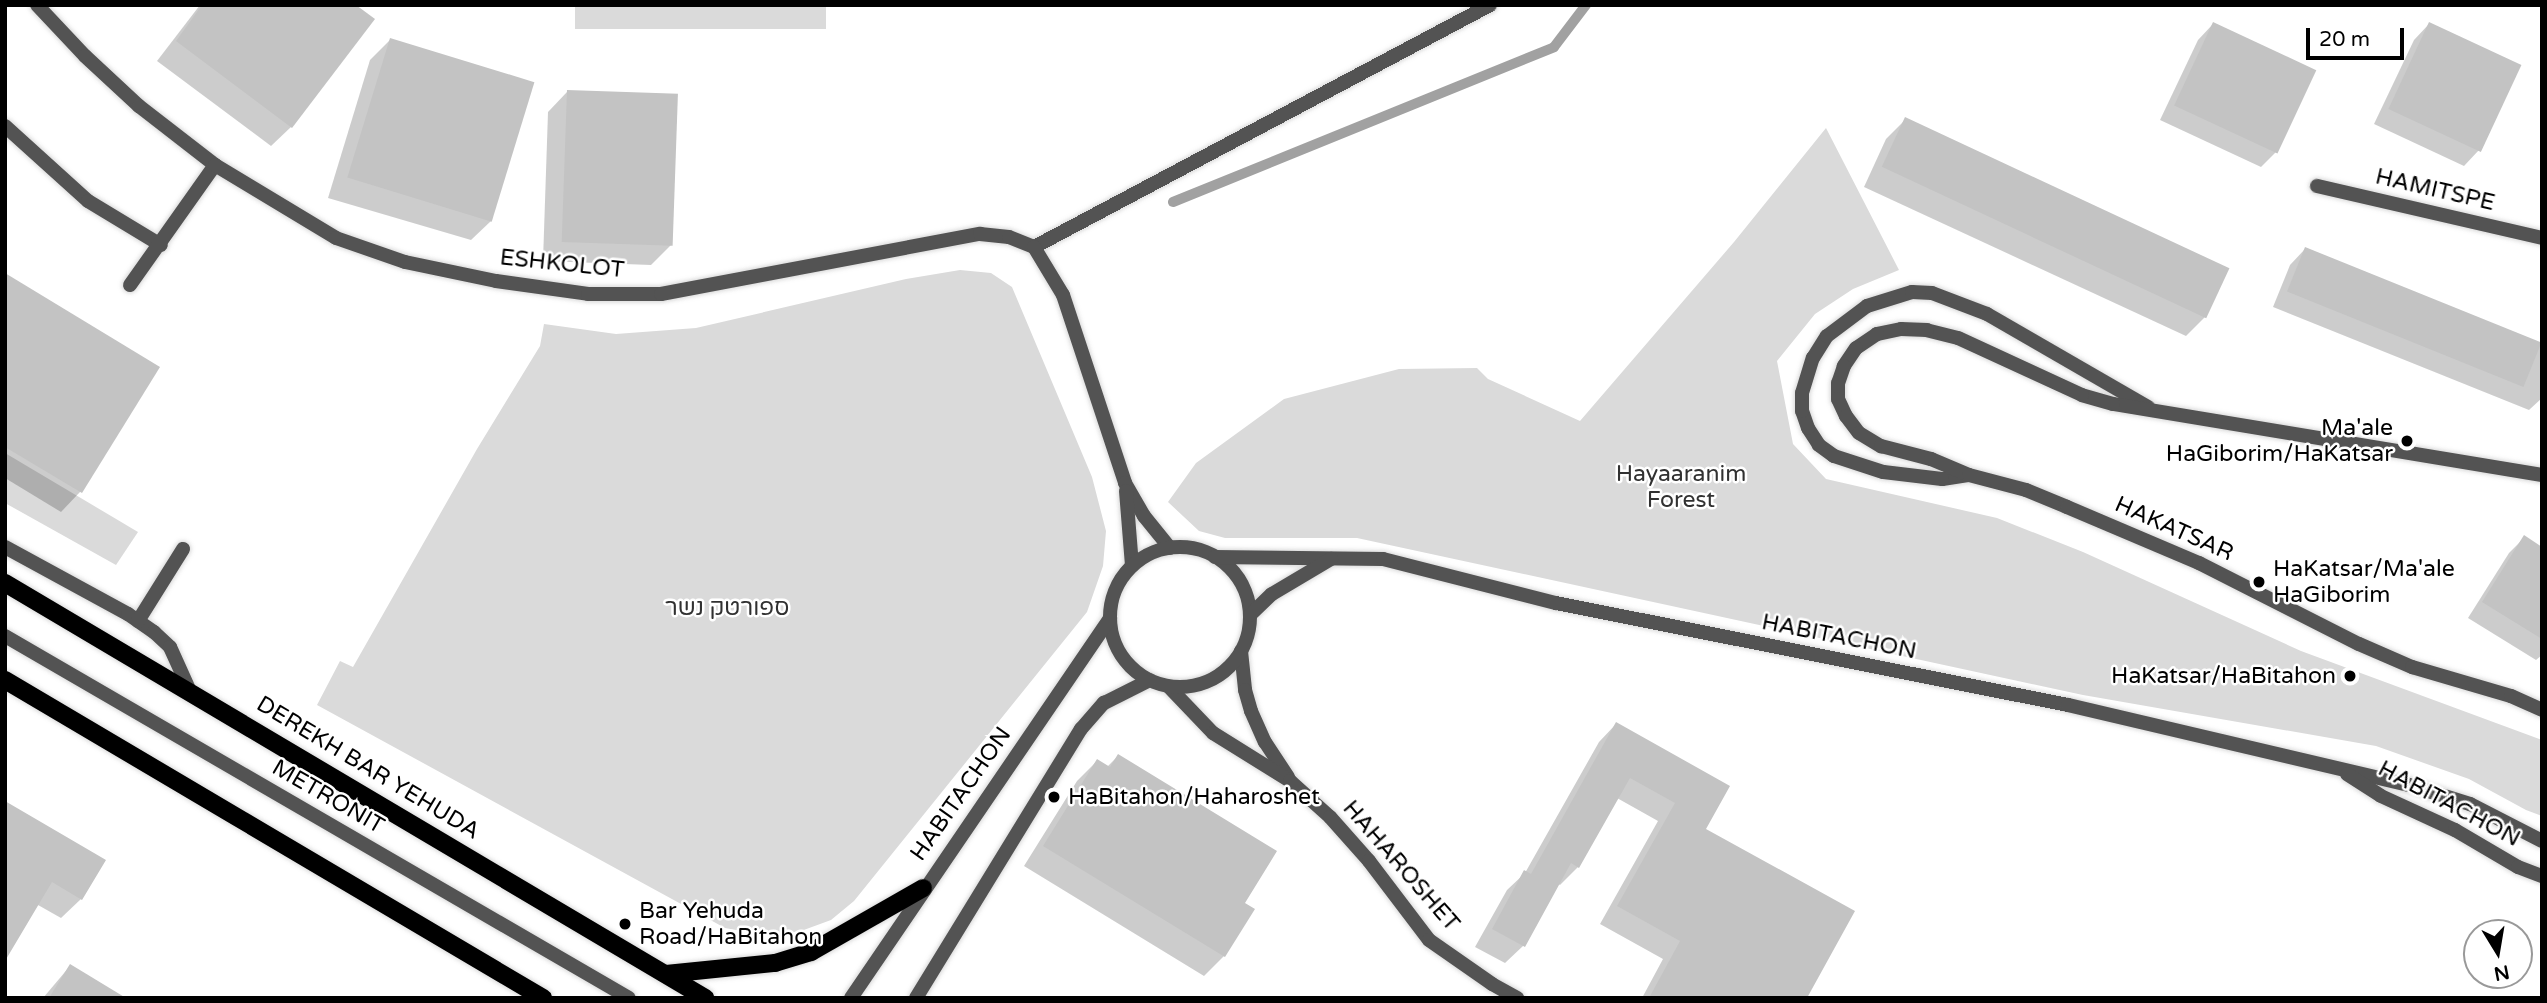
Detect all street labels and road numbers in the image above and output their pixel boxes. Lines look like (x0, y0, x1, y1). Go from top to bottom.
street label: HAMITSPE (2373, 163, 2497, 217)
street label: ESHKOLOT (498, 244, 626, 284)
street label: HAKATSAR (2110, 491, 2238, 567)
street label: HABITACHON (1759, 608, 1919, 666)
street label: DEREKH BAR YEHUDA (251, 690, 485, 846)
street label: HABITACHON (905, 722, 1017, 866)
street label: METRONIT (267, 754, 389, 840)
street label: HABITACHON (2373, 755, 2525, 853)
street label: HAHAROSHET (1337, 795, 1465, 937)

